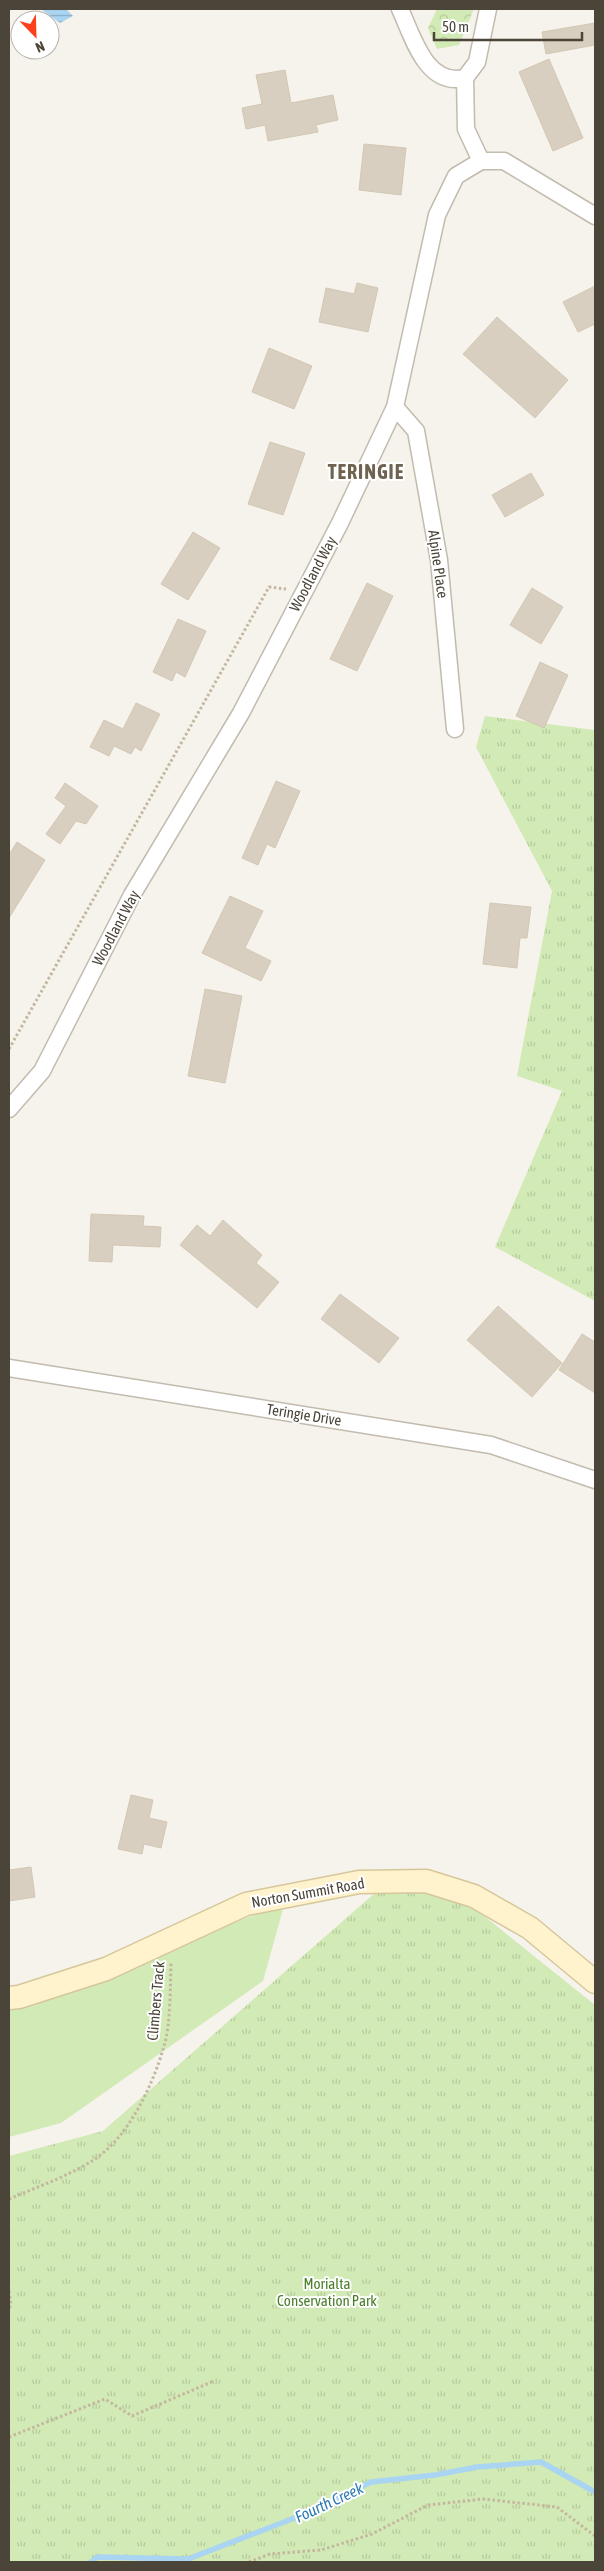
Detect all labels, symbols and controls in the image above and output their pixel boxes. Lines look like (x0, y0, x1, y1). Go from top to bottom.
north arrow (10, 10, 60, 60)
scale bar (434, 10, 582, 42)
text: 50 m (442, 18, 469, 35)
text: N (33, 38, 47, 56)
district label: TERINGIE (328, 460, 404, 483)
street label: Alpine Place (425, 529, 452, 599)
street label: Woodland Way (286, 533, 339, 614)
street label: Woodland Way (89, 887, 142, 968)
street label: Teringie Drive (265, 1400, 343, 1429)
street label: Norton Summit Road (250, 1874, 366, 1911)
street label: Climbers Track (144, 1960, 167, 2041)
park label: Morialta Conservation Park (277, 2275, 377, 2309)
water label: Fourth Creek (292, 2478, 367, 2526)

